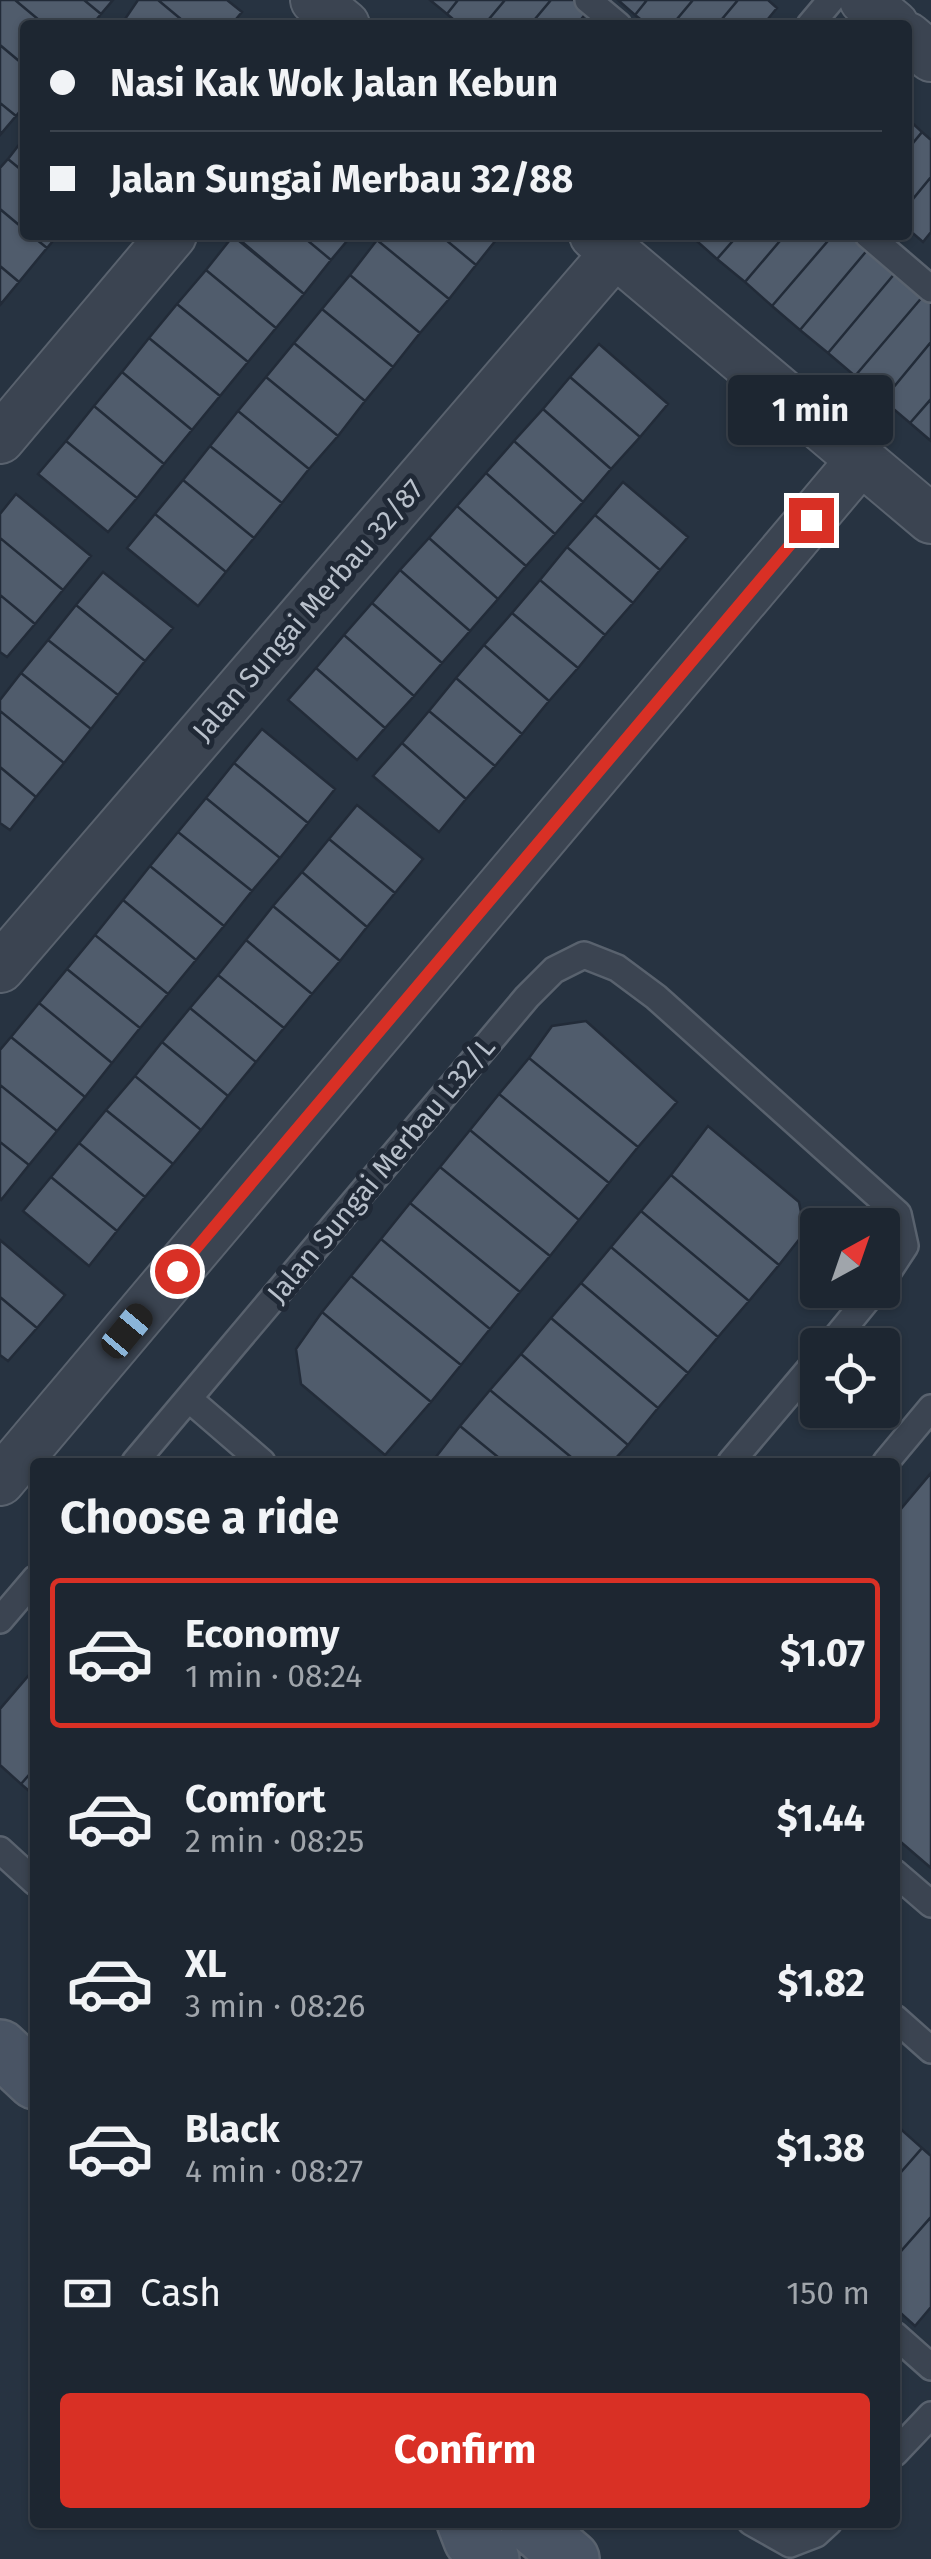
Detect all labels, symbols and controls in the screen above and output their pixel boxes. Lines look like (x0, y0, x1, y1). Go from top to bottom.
text: Nasi Kak Wok Jalan Kebun (110, 60, 558, 106)
text: Jalan Sungai Merbau 32/88 (110, 156, 573, 202)
callout: 1 min (728, 375, 894, 445)
text: 1 min (772, 391, 849, 429)
street label: Jalan Sungai Merbau 32/87 (186, 473, 430, 747)
route end (789, 498, 834, 543)
street label: Jalan Sungai Merbau L32/L (260, 1031, 502, 1309)
north arrow (800, 1208, 900, 1308)
map controls (800, 1208, 900, 1428)
route start (155, 1249, 200, 1294)
car (96, 1298, 158, 1364)
button: locate (800, 1328, 900, 1428)
text: Choose a ride (60, 1491, 339, 1545)
icon: car (65, 1608, 155, 1698)
text: Economy (185, 1611, 340, 1657)
text: $1.07 (780, 1630, 865, 1676)
text: 1 min · 08:24 (185, 1657, 362, 1695)
icon: car (65, 1773, 155, 1863)
text: Comfort (185, 1776, 326, 1822)
text: $1.44 (777, 1795, 865, 1841)
text: 2 min · 08:25 (185, 1822, 364, 1860)
icon: car (65, 1938, 155, 2028)
text: XL (185, 1941, 227, 1987)
text: $1.82 (777, 1960, 865, 2006)
text: 3 min · 08:26 (185, 1987, 365, 2025)
icon: car (65, 2103, 155, 2193)
text: Black (185, 2106, 280, 2152)
text: $1.38 (776, 2125, 865, 2171)
text: 4 min · 08:27 (185, 2152, 363, 2190)
icon: cash (60, 2266, 115, 2321)
text: Cash (140, 2270, 221, 2316)
text: 150 m (786, 2274, 870, 2312)
button: Confirm (60, 2393, 870, 2508)

